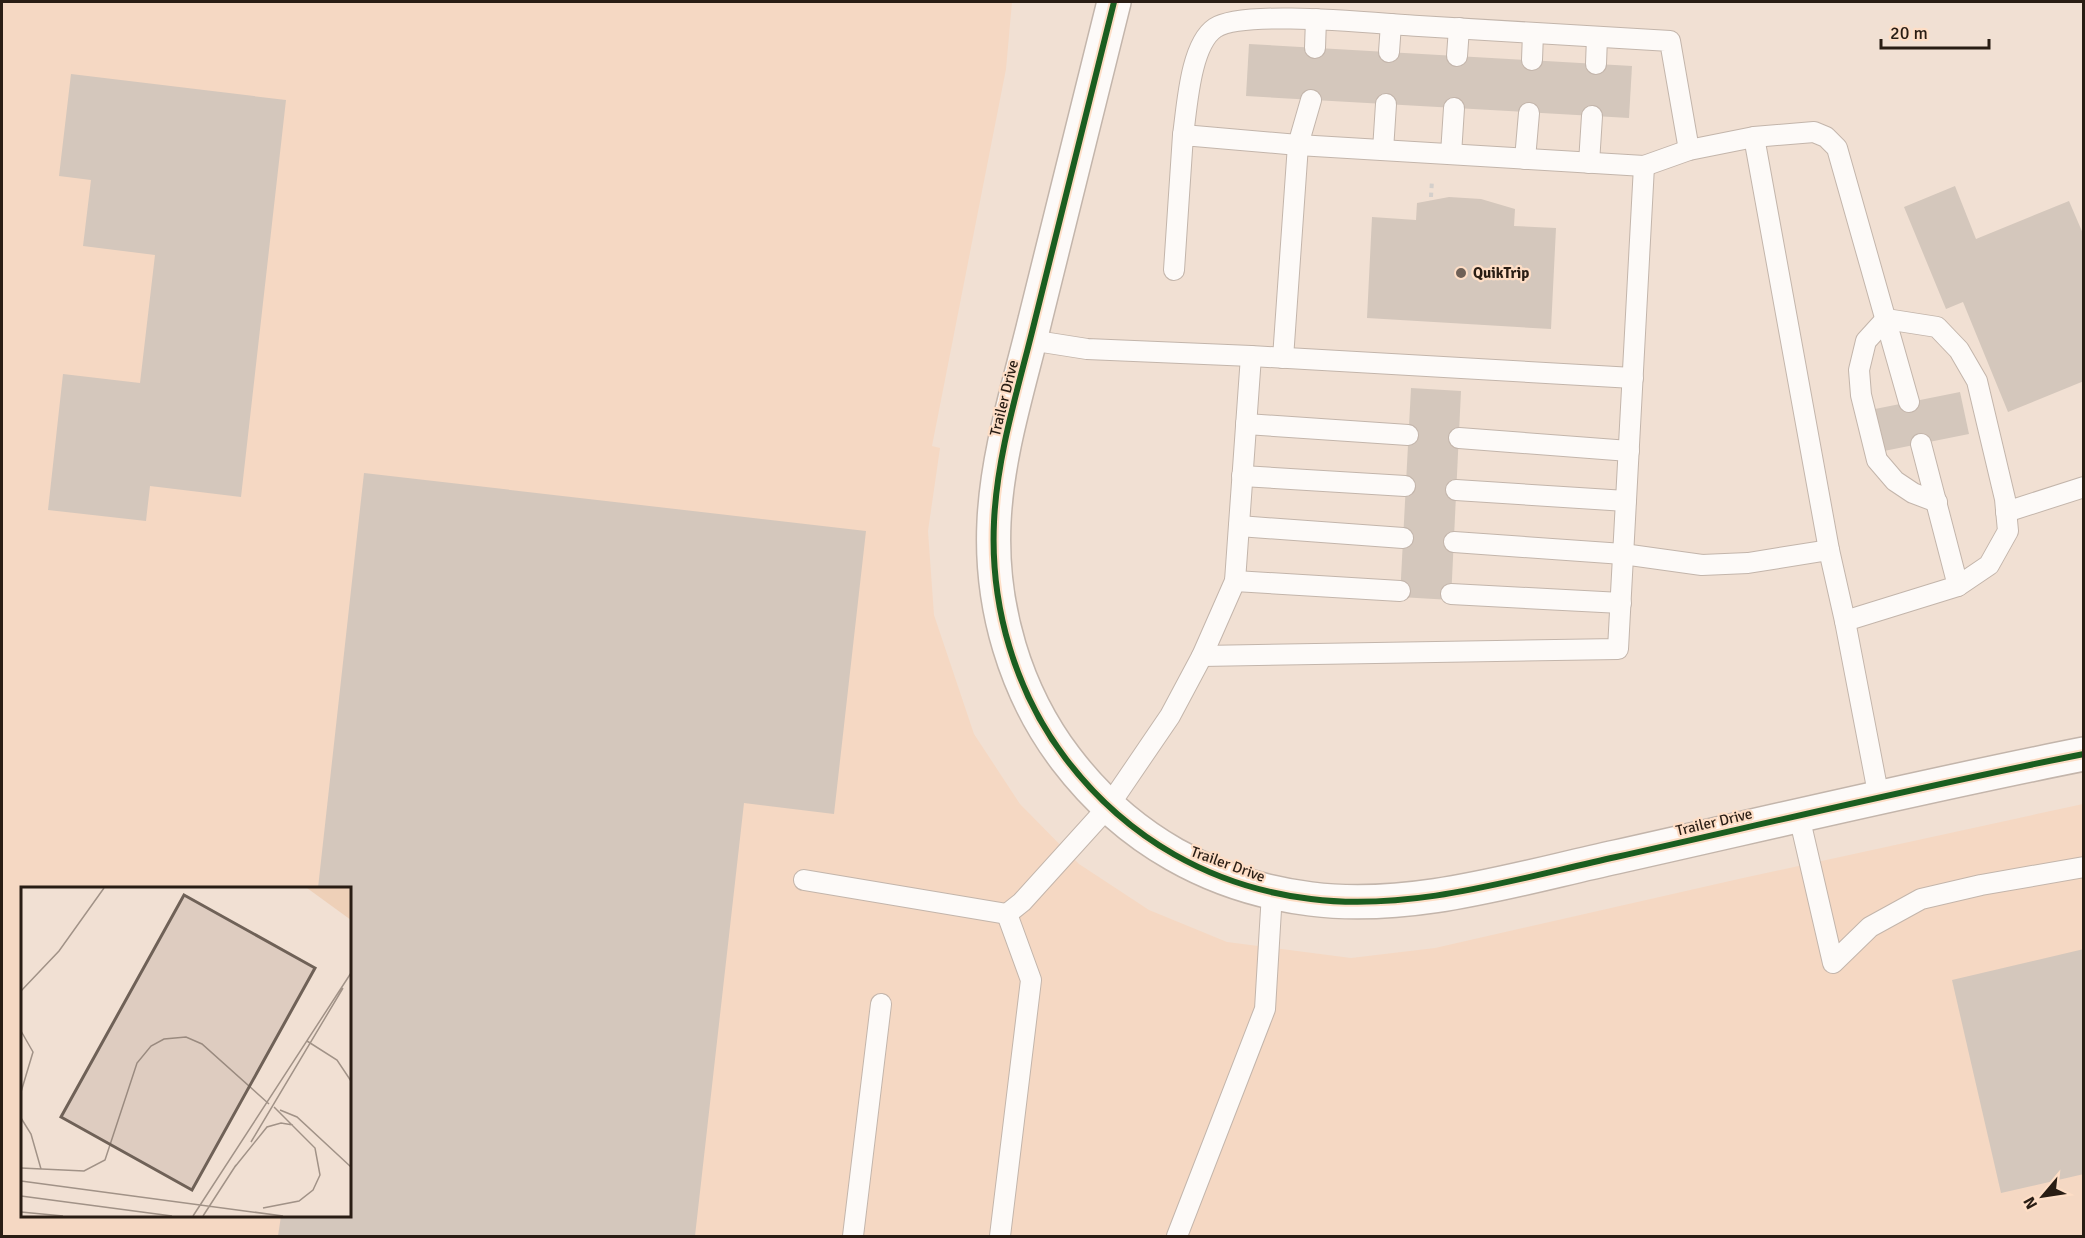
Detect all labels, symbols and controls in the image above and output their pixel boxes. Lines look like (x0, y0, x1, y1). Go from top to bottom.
scale bar (1881, 12, 1989, 50)
text: 20 m (1890, 22, 1928, 44)
place label: QuikTrip (1473, 264, 1529, 282)
marker: QuikTrip (1454, 266, 1468, 280)
street label: Trailer Drive (986, 358, 1022, 438)
street label: Trailer Drive (1674, 804, 1754, 840)
street label: Trailer Drive (1188, 842, 1268, 886)
inset map (21, 887, 351, 1217)
north arrow (2013, 1166, 2073, 1226)
text: N (2019, 1193, 2042, 1213)

